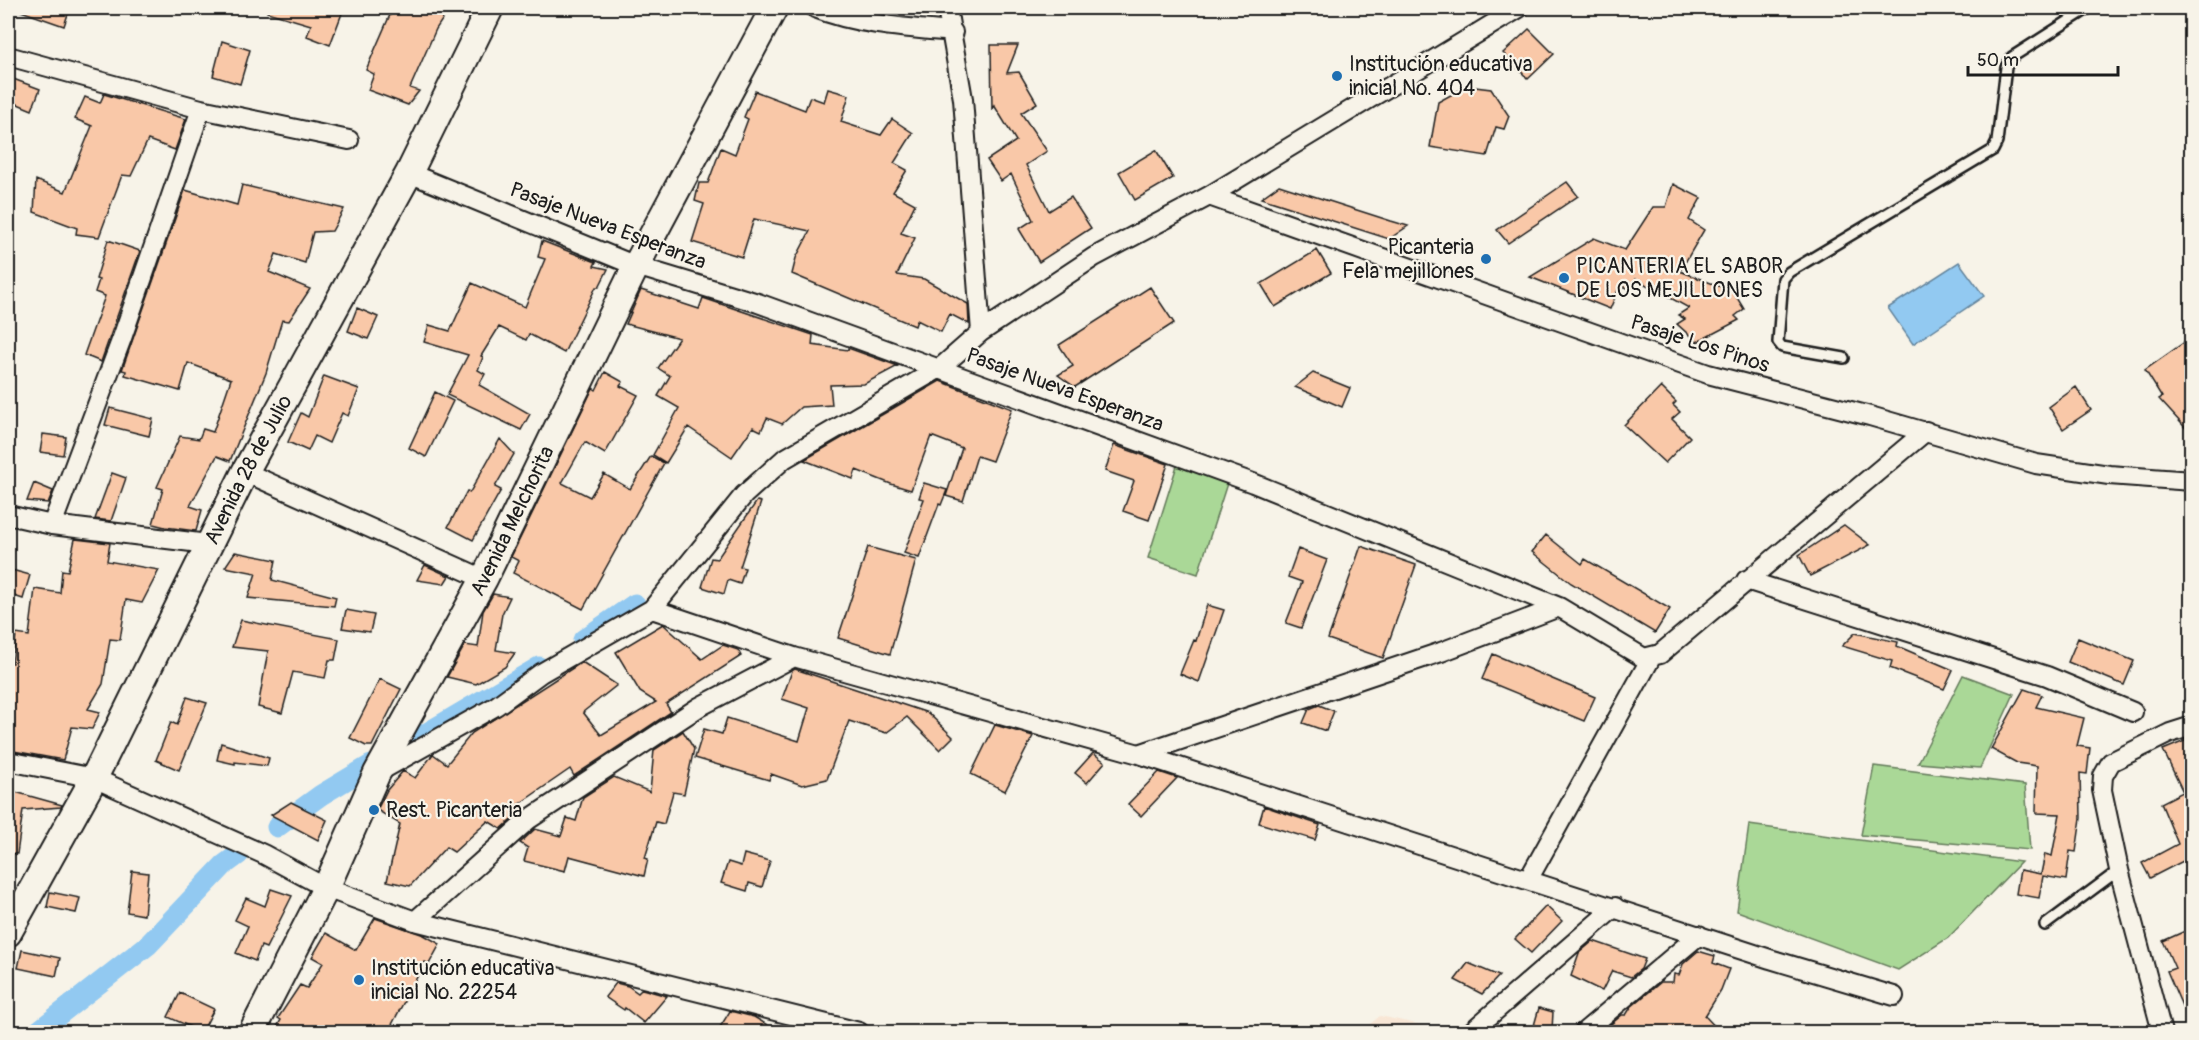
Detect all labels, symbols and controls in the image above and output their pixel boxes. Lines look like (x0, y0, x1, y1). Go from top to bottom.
scale bar (1968, 39, 2118, 77)
text: 50 m (1977, 49, 2019, 72)
place label: Institución educativa inicial No. 404 (1349, 51, 1532, 102)
marker: Institución educativa inicial No. 404 (1330, 69, 1344, 83)
street label: Pasaje Nueva Esperanza (506, 176, 710, 276)
place label: Picanteria Fela mejillones (1342, 234, 1475, 285)
marker: Picanteria Fela mejillones (1479, 252, 1493, 266)
place label: PICANTERIA EL SABOR DE LOS MEJILLONES (1576, 253, 1783, 304)
marker: PICANTERIA EL SABOR DE LOS MEJILLONES (1557, 271, 1571, 285)
street label: Pasaje Los Pinos (1627, 309, 1773, 379)
street label: Pasaje Nueva Esperanza (963, 342, 1167, 438)
street label: Avenida 28 de Julio (198, 390, 298, 549)
street label: Avenida Melchorita (464, 441, 560, 601)
place label: Rest. Picanteria (386, 797, 522, 824)
marker: Rest. Picanteria (367, 803, 381, 817)
place label: Institución educativa inicial No. 22254 (371, 955, 554, 1006)
marker: Institución educativa inicial No. 22254 (352, 973, 366, 987)

